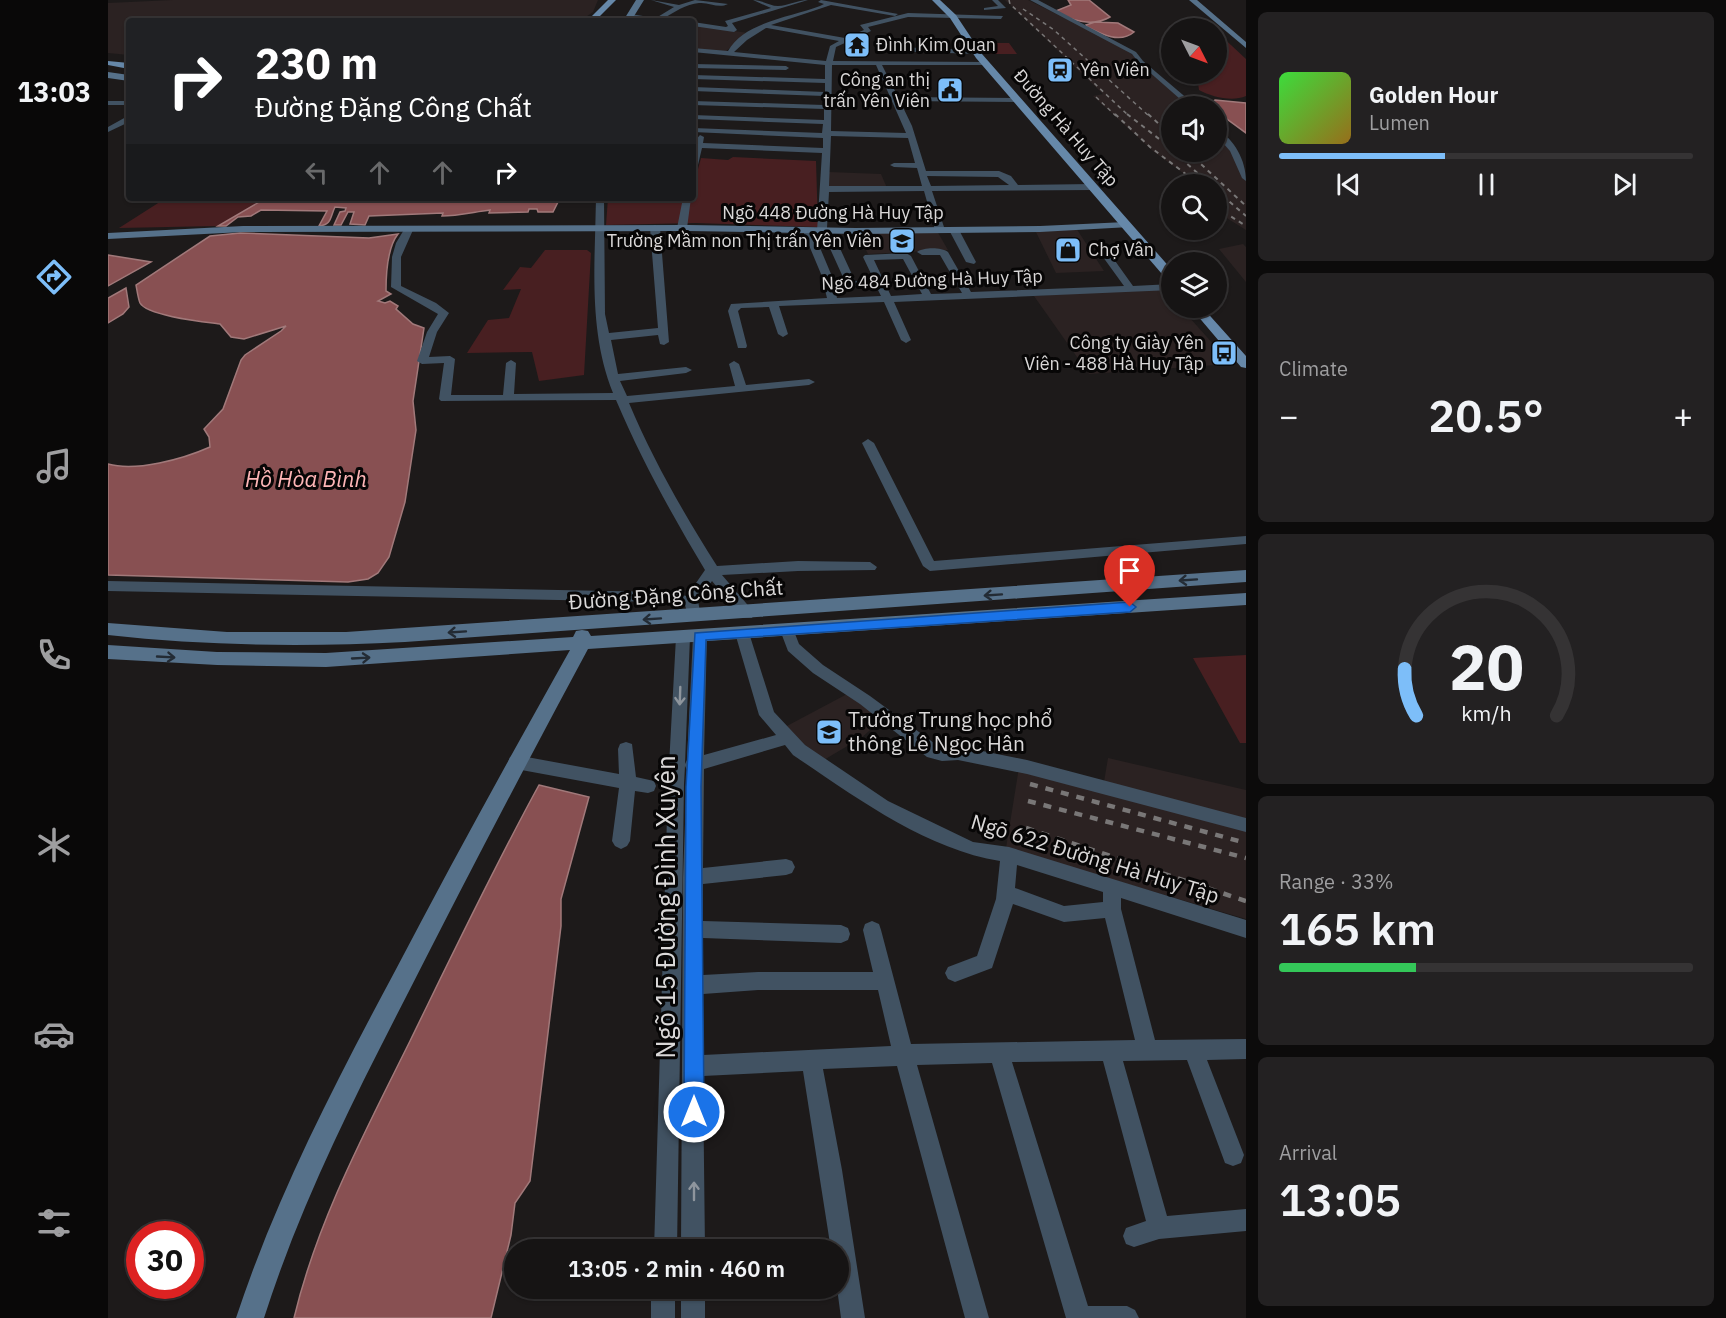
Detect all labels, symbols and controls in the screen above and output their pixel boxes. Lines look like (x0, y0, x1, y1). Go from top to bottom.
north arrow (1161, 18, 1227, 84)
map controls (1161, 18, 1227, 318)
temple icon: Đình Kim Quan (842, 30, 872, 60)
place label: Đình Kim Quan (876, 33, 996, 56)
text: 230 m (255, 36, 378, 91)
icon: right (156, 42, 234, 120)
station icon: Yên Viên (1045, 55, 1075, 85)
place label: Yên Viên (1080, 58, 1150, 81)
street label: Đường Hà Huy Tập (1009, 64, 1124, 191)
place label: Công an thị trấn Yên Viên (823, 68, 930, 112)
text: 13:03 (17, 74, 91, 109)
public building icon: Công an thị trấn Yên Viên (935, 75, 965, 105)
text: Golden Hour (1369, 80, 1498, 109)
text: Đường Đặng Công Chất (255, 89, 532, 124)
button: sound (1161, 96, 1227, 162)
text: Lumen (1369, 109, 1430, 136)
icon: left (300, 156, 333, 189)
icon: ahead (363, 156, 396, 189)
icon: ahead (426, 156, 459, 189)
icon: right (489, 156, 522, 189)
icon: previous (1332, 168, 1365, 201)
icon: pause (1470, 168, 1503, 201)
icon: next (1608, 168, 1641, 201)
button: search (1161, 174, 1227, 240)
street label: Ngõ 448 Đường Hà Huy Tập (722, 201, 944, 224)
school or university icon: Trường Mầm non Thị trấn Yên Viên (887, 226, 917, 256)
place label: Trường Mầm non Thị trấn Yên Viên (607, 229, 882, 252)
shop icon: Chợ Vân (1053, 235, 1083, 265)
place label: Chợ Vân (1088, 238, 1154, 261)
button: layers (1161, 252, 1227, 318)
icon: directions (33, 256, 75, 298)
street label: Ngõ 484 Đường Hà Huy Tập (821, 264, 1043, 295)
place label: Công ty Giày Yên Viên - 488 Hà Huy Tập (1024, 331, 1204, 375)
bus stop icon: Công ty Giày Yên Viên - 488 Hà Huy Tập (1209, 338, 1239, 368)
text: Climate (1279, 355, 1348, 382)
text: 20.5° (1428, 386, 1544, 444)
text: − (1279, 394, 1299, 437)
text: + (1673, 394, 1693, 437)
icon: music (33, 445, 75, 487)
water label: Hồ Hòa Bình (245, 464, 367, 493)
pin (1104, 545, 1155, 607)
icon: arrive (1113, 554, 1146, 587)
street label: Đường Đặng Công Chất (567, 573, 784, 615)
one-way arrow (1178, 575, 1198, 586)
one-way arrow (984, 590, 1004, 601)
one-way arrow (643, 614, 663, 625)
text: 20 (1449, 626, 1523, 707)
one-way arrow (448, 627, 468, 638)
icon: phone (33, 634, 75, 676)
one-way arrow (156, 652, 176, 663)
one-way arrow (351, 652, 371, 663)
one-way arrow (675, 685, 686, 705)
text: km/h (1461, 699, 1511, 727)
place label: Trường Trung học phổ thông Lê Ngọc Hân (848, 705, 1052, 757)
school or university icon: Trường Trung học phổ thông Lê Ngọc Hân (814, 717, 844, 747)
street label: Ngõ 15 Đường Đình Xuyên (648, 755, 682, 1059)
street label: Ngõ 622 Đường Hà Huy Tập (968, 807, 1223, 909)
icon: climate (33, 824, 75, 866)
text: Range · 33% (1279, 868, 1394, 895)
text: 165 km (1279, 899, 1436, 957)
icon: car (33, 1013, 75, 1055)
position arrow (662, 1080, 726, 1144)
text: Arrival (1279, 1139, 1337, 1166)
text: 13:05 (1279, 1170, 1401, 1228)
one-way arrow (688, 1182, 699, 1202)
icon: filters (33, 1202, 75, 1244)
speed limit sign: 30 (126, 1221, 204, 1299)
text: 13:05 · 2 min · 460 m (568, 1254, 785, 1283)

